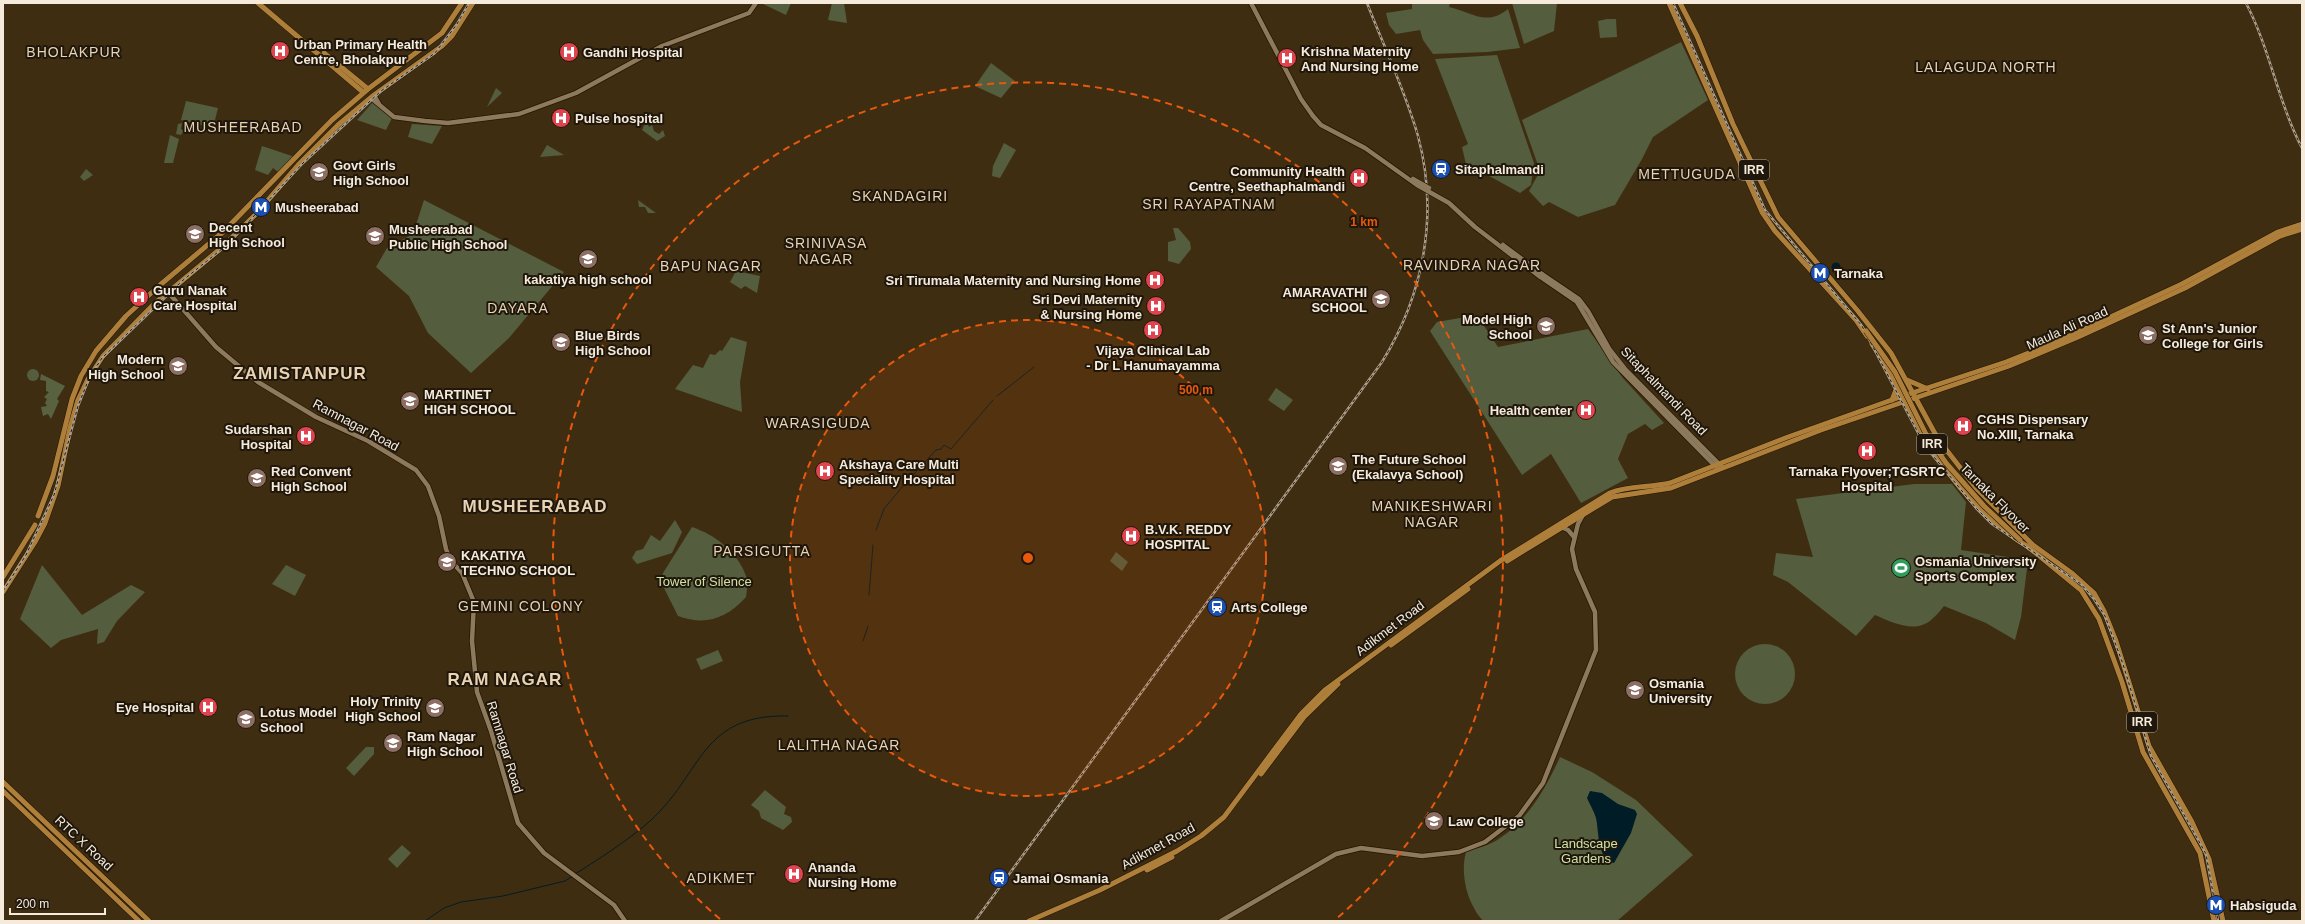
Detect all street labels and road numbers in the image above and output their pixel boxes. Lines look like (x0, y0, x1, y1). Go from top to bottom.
road number: IRR (1739, 160, 1769, 180)
street label: Maula Ali Road (2024, 303, 2110, 353)
street label: Sitaphalmandi Road (1618, 344, 1710, 438)
street label: Ramnagar Road (310, 396, 402, 454)
road number: IRR (1917, 434, 1947, 454)
street label: Tarnaka Flyover (1957, 460, 2033, 536)
street label: Adikmet Road (1353, 597, 1427, 659)
street label: Ramnagar Road (484, 699, 526, 795)
road number: IRR (2127, 712, 2157, 732)
street label: RTC X Road (52, 812, 116, 874)
street label: Adikmet Road (1119, 820, 1197, 872)

